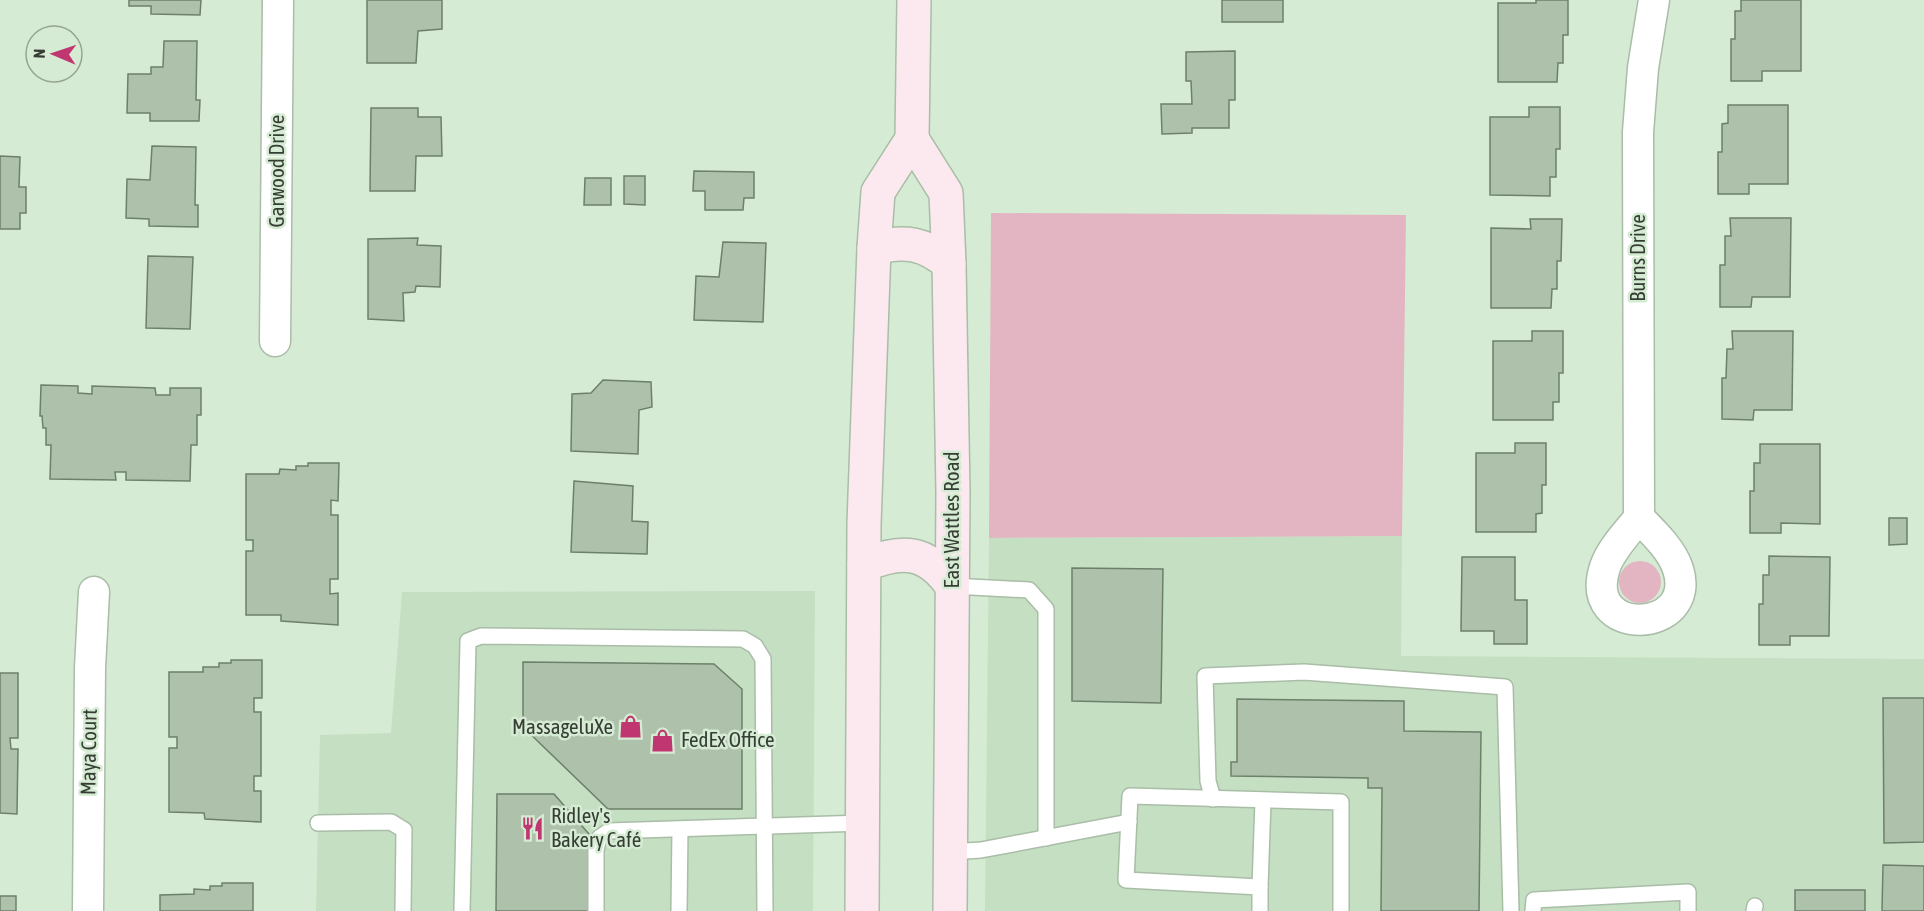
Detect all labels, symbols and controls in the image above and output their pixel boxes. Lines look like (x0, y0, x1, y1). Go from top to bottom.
north arrow (24, 24, 84, 84)
text: N (30, 48, 48, 59)
street label: Garwood Drive (264, 115, 288, 227)
street label: Burns Drive (1625, 214, 1649, 302)
street label: East Wattles Road (939, 452, 963, 588)
street label: Maya Court (75, 709, 101, 795)
place label: MassageluXe (512, 714, 613, 738)
shop icon: MassageluXe (618, 714, 644, 740)
shop icon: FedEx Office (650, 727, 676, 753)
place label: FedEx Office (681, 727, 775, 751)
place label: Ridley's Bakery Café (551, 803, 641, 851)
restaurant icon: Ridley's Bakery Café (520, 815, 546, 841)

